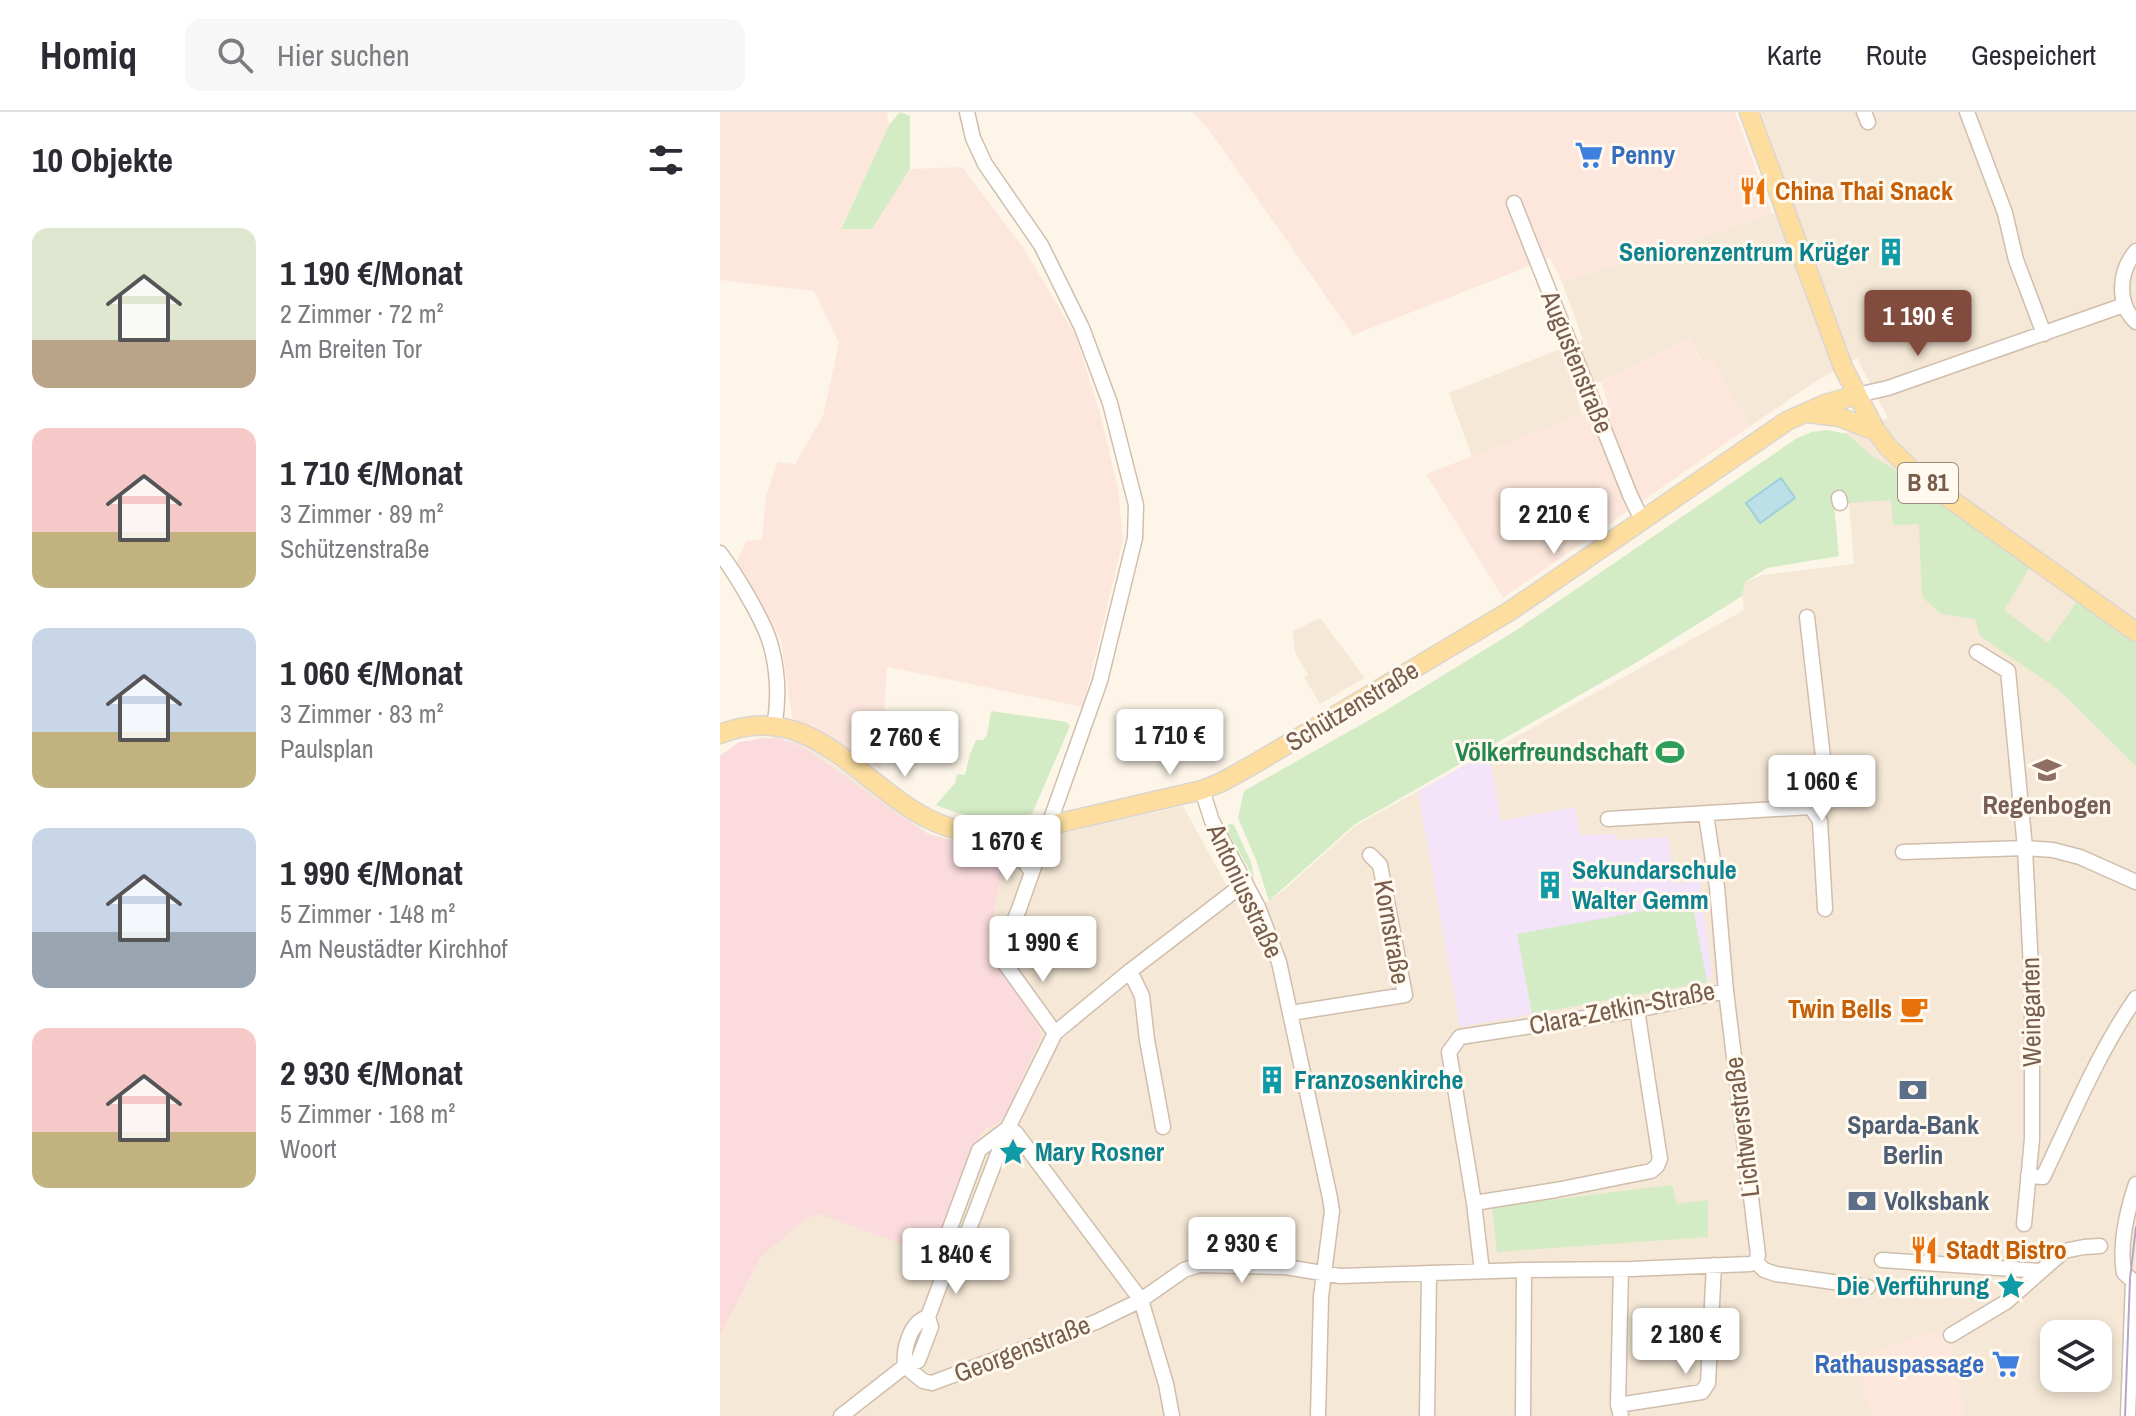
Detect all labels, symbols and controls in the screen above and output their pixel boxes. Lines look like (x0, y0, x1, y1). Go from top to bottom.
search box (185, 19, 745, 91)
text: Homiq (40, 30, 137, 81)
icon: search (213, 33, 257, 77)
text: Hier suchen (277, 35, 410, 75)
text: Karte (1767, 36, 1822, 74)
text: Route (1866, 36, 1927, 74)
text: Gespeichert (1971, 36, 2096, 74)
text: 10 Objekte (32, 137, 173, 183)
place label: Penny (1611, 137, 1675, 172)
icon: filters (644, 138, 688, 182)
supermarket icon: Penny (1574, 140, 1604, 170)
place label: China Thai Snack (1775, 173, 1953, 208)
restaurant icon: China Thai Snack (1738, 176, 1768, 206)
place label: Seniorenzentrum Krüger (1619, 234, 1870, 269)
building icon: Seniorenzentrum Krüger (1876, 237, 1906, 267)
text: 1 190 €/Monat (280, 250, 463, 296)
icon: home (96, 260, 192, 356)
street label: Augustenstraße (1533, 285, 1622, 438)
pin: 1 190 € (1844, 290, 1992, 358)
text: 2 Zimmer · 72 m² (280, 296, 444, 331)
text: 1 190 € (1882, 298, 1954, 333)
text: Am Breiten Tor (280, 331, 422, 366)
text: 1 710 €/Monat (280, 450, 463, 496)
icon: home (96, 460, 192, 556)
road number: B 81 (1898, 463, 1958, 503)
pin: 2 210 € (1480, 488, 1628, 556)
text: 3 Zimmer · 89 m² (280, 496, 444, 531)
text: 2 210 € (1518, 496, 1590, 531)
text: Schützenstraße (280, 531, 429, 566)
text: 1 060 €/Monat (280, 650, 463, 696)
street label: Schützenstraße (1279, 652, 1425, 759)
icon: home (96, 660, 192, 756)
text: 3 Zimmer · 83 m² (280, 696, 444, 731)
pin: 1 710 € (1096, 709, 1244, 777)
pin: 2 760 € (831, 711, 979, 779)
text: 1 710 € (1134, 717, 1206, 752)
text: 2 760 € (869, 719, 941, 754)
text: Paulsplan (280, 731, 374, 766)
place label: Völkerfreundschaft (1455, 734, 1648, 769)
sports icon: Völkerfreundschaft (1655, 737, 1685, 767)
pin: 1 060 € (1748, 755, 1896, 823)
school or university icon: Regenbogen (2032, 755, 2062, 785)
text: 1 060 € (1786, 763, 1858, 798)
place label: Regenbogen (1982, 787, 2112, 822)
pin: 1 670 € (933, 815, 1081, 883)
street label: Antoniusstraße (1199, 817, 1292, 964)
text: 1 670 € (971, 823, 1043, 858)
text: 1 990 €/Monat (280, 850, 463, 896)
place label: Sekundarschule Walter Gemm (1572, 852, 1737, 917)
icon: home (96, 860, 192, 956)
building icon: Sekundarschule Walter Gemm (1535, 870, 1565, 900)
street label: Kornstraße (1366, 877, 1419, 987)
text: 5 Zimmer · 148 m² (280, 896, 455, 931)
pin: 1 990 € (969, 916, 1117, 984)
text: 1 990 € (1007, 924, 1079, 959)
text: Am Neustädter Kirchhof (280, 931, 508, 966)
street label: Weingarten (2012, 957, 2049, 1067)
street label: Clara-Zetkin-Straße (1526, 972, 1718, 1043)
place label: Twin Bells (1788, 991, 1892, 1026)
cafe icon: Twin Bells (1899, 994, 1929, 1024)
text: 2 930 €/Monat (280, 1050, 463, 1096)
street label: Lichtwerstraße (1716, 1055, 1767, 1199)
icon: home (96, 1060, 192, 1156)
place label: Franzosenkirche (1294, 1062, 1463, 1097)
building icon: Franzosenkirche (1257, 1065, 1287, 1095)
bank icon: Sparda-Bank Berlin (1898, 1075, 1928, 1105)
text: 5 Zimmer · 168 m² (280, 1096, 455, 1131)
place label: Sparda-Bank Berlin (1847, 1107, 1979, 1172)
text: Woort (280, 1131, 337, 1166)
place label: Mary Rosner (1035, 1134, 1165, 1169)
place icon: Mary Rosner (998, 1137, 1028, 1167)
place label: Volksbank (1884, 1183, 1989, 1218)
bank icon: Volksbank (1847, 1186, 1877, 1216)
pin: 2 930 € (1168, 1217, 1316, 1285)
text: 2 930 € (1206, 1225, 1278, 1260)
pin: 1 840 € (882, 1228, 1030, 1296)
place label: Stadt Bistro (1946, 1232, 2067, 1267)
restaurant icon: Stadt Bistro (1909, 1235, 1939, 1265)
text: 1 840 € (920, 1236, 992, 1271)
place label: Die Verführung (1837, 1268, 1989, 1303)
place icon: Die Verführung (1996, 1271, 2026, 1301)
street label: Georgenstraße (949, 1307, 1095, 1391)
pin: 2 180 € (1612, 1308, 1760, 1376)
text: 2 180 € (1650, 1316, 1722, 1351)
map controls (2040, 1320, 2112, 1392)
button: layers (2040, 1320, 2112, 1392)
place label: Rathauspassage (1815, 1346, 1984, 1381)
supermarket icon: Rathauspassage (1991, 1349, 2021, 1379)

